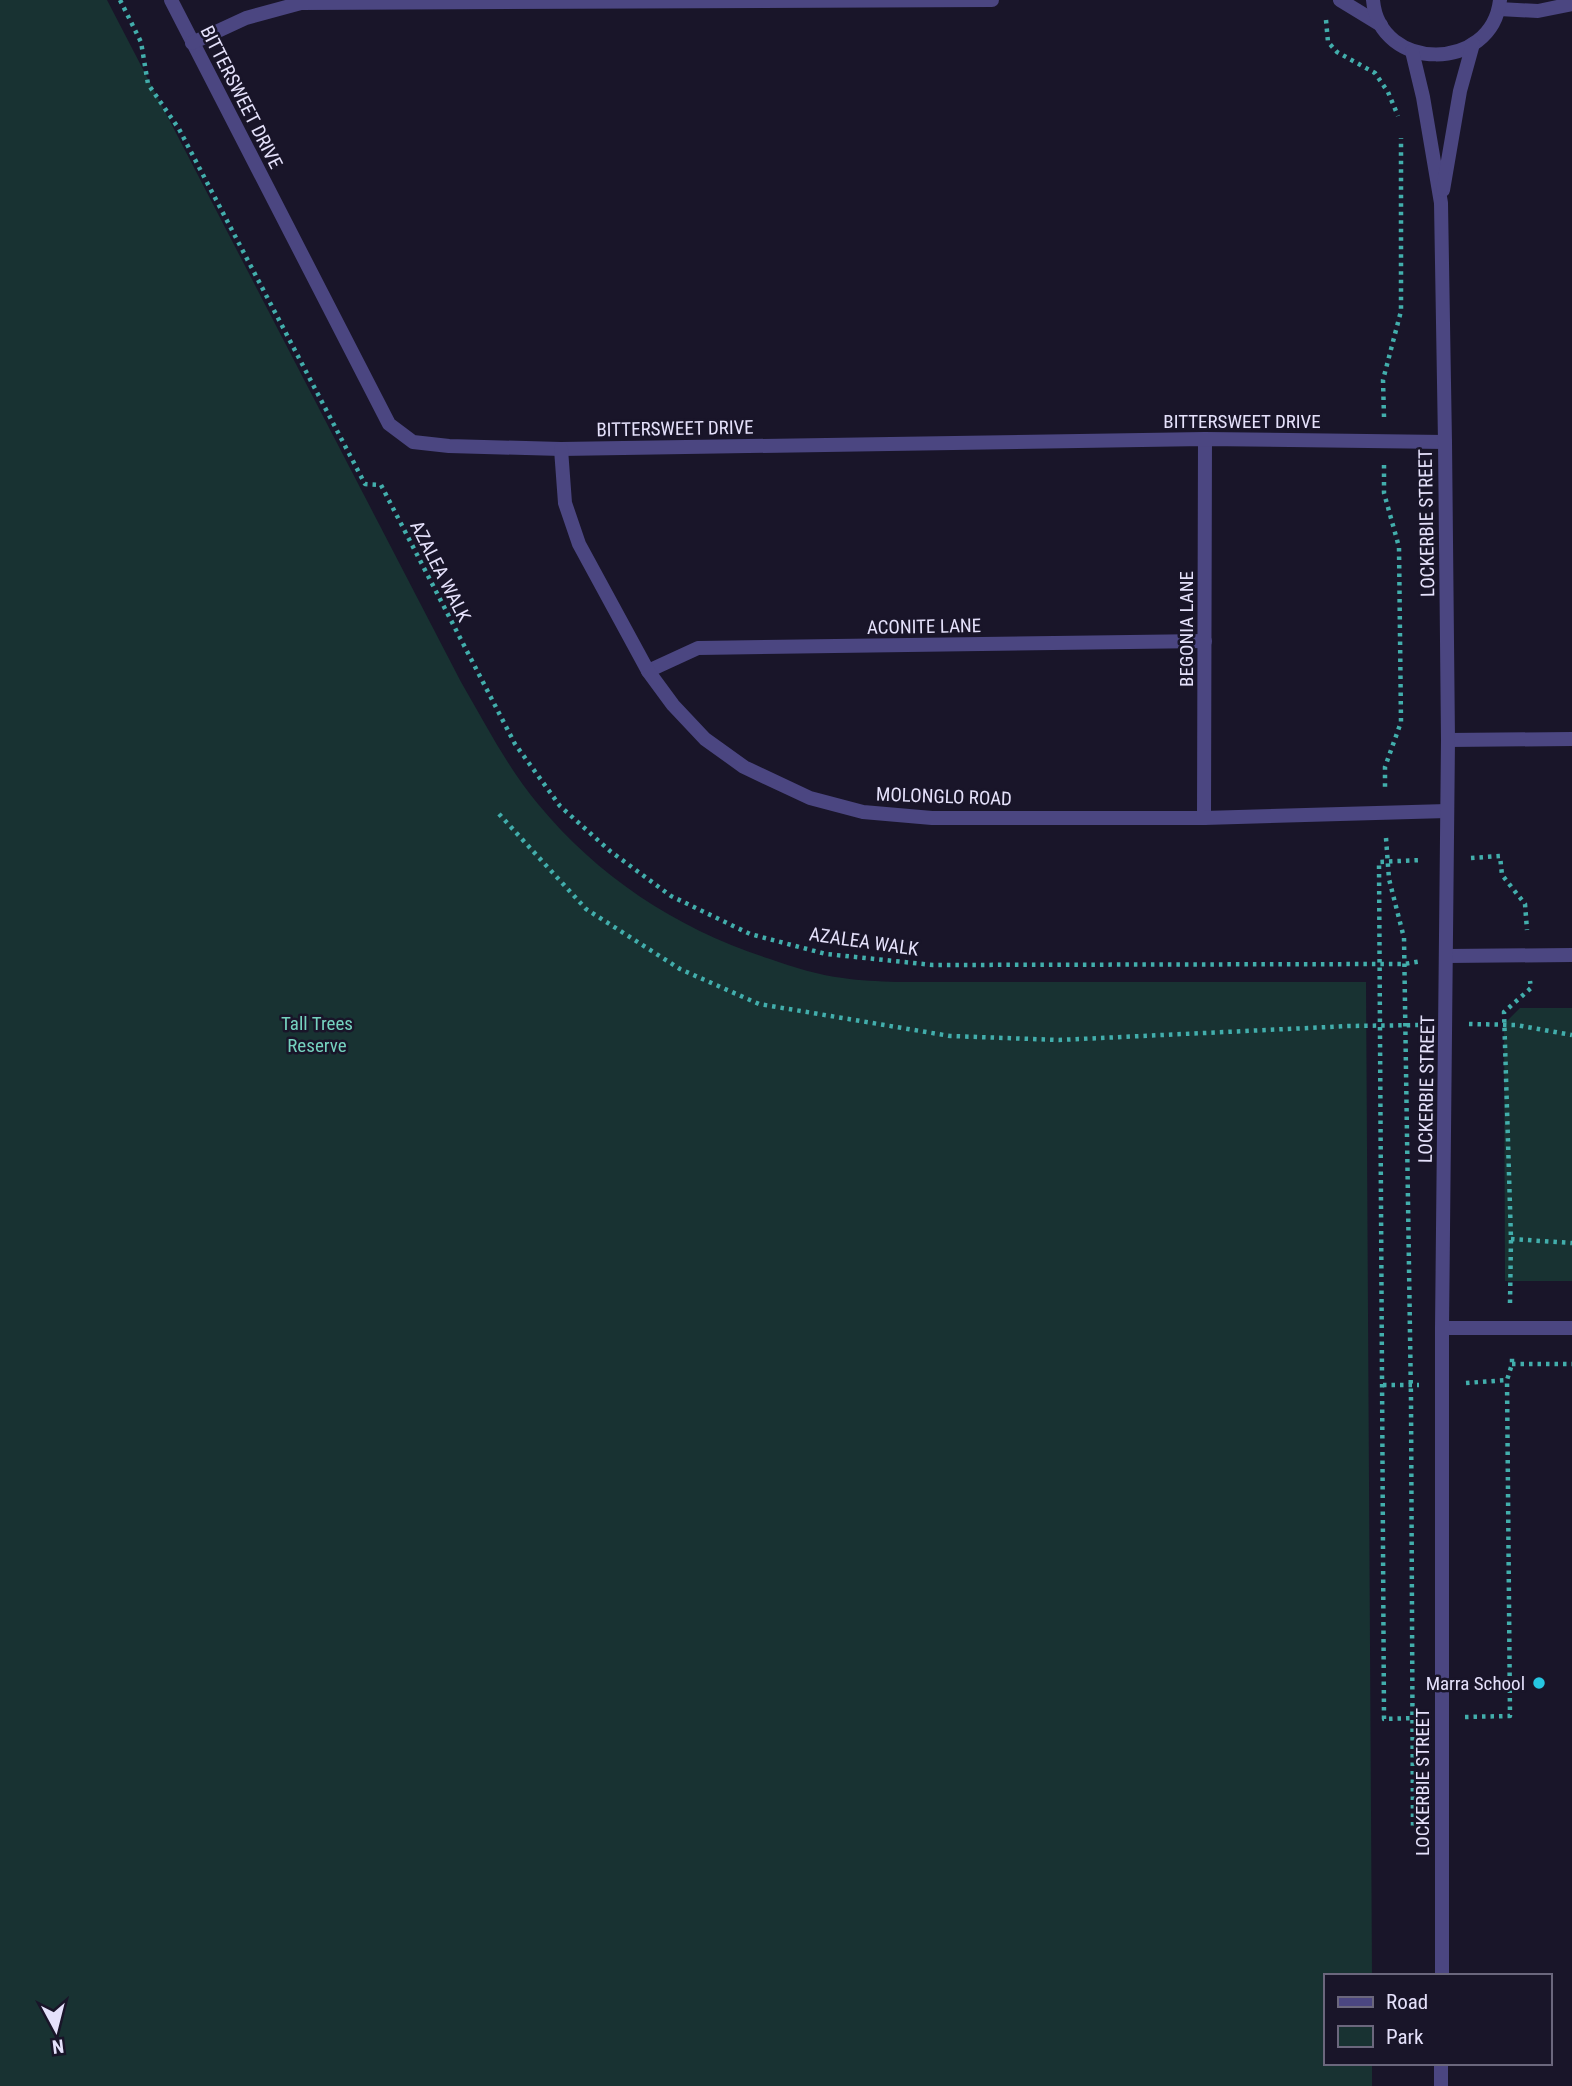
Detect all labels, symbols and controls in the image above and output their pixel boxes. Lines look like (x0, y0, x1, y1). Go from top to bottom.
street label: BITTERSWEET DRIVE (196, 22, 288, 173)
street label: BITTERSWEET DRIVE (1163, 410, 1321, 433)
street label: BITTERSWEET DRIVE (596, 416, 754, 441)
street label: LOCKERBIE STREET (1414, 449, 1439, 597)
street label: AZALEA WALK (405, 517, 476, 626)
street label: BEGONIA LANE (1175, 571, 1198, 687)
street label: ACONITE LANE (867, 614, 981, 639)
street label: MOLONGLO ROAD (876, 783, 1012, 810)
street label: AZALEA WALK (808, 922, 921, 961)
park label: Tall Trees Reserve (281, 1012, 353, 1057)
street label: LOCKERBIE STREET (1414, 1015, 1439, 1163)
place label: Marra School (1426, 1672, 1525, 1695)
marker: Marra School (1531, 1675, 1547, 1691)
street label: LOCKERBIE STREET (1411, 1708, 1434, 1856)
legend (1324, 1974, 1551, 2065)
text: Road (1386, 1990, 1428, 2014)
north arrow (21, 1995, 91, 2065)
text: Park (1386, 2025, 1424, 2049)
text: N (51, 2034, 65, 2059)

